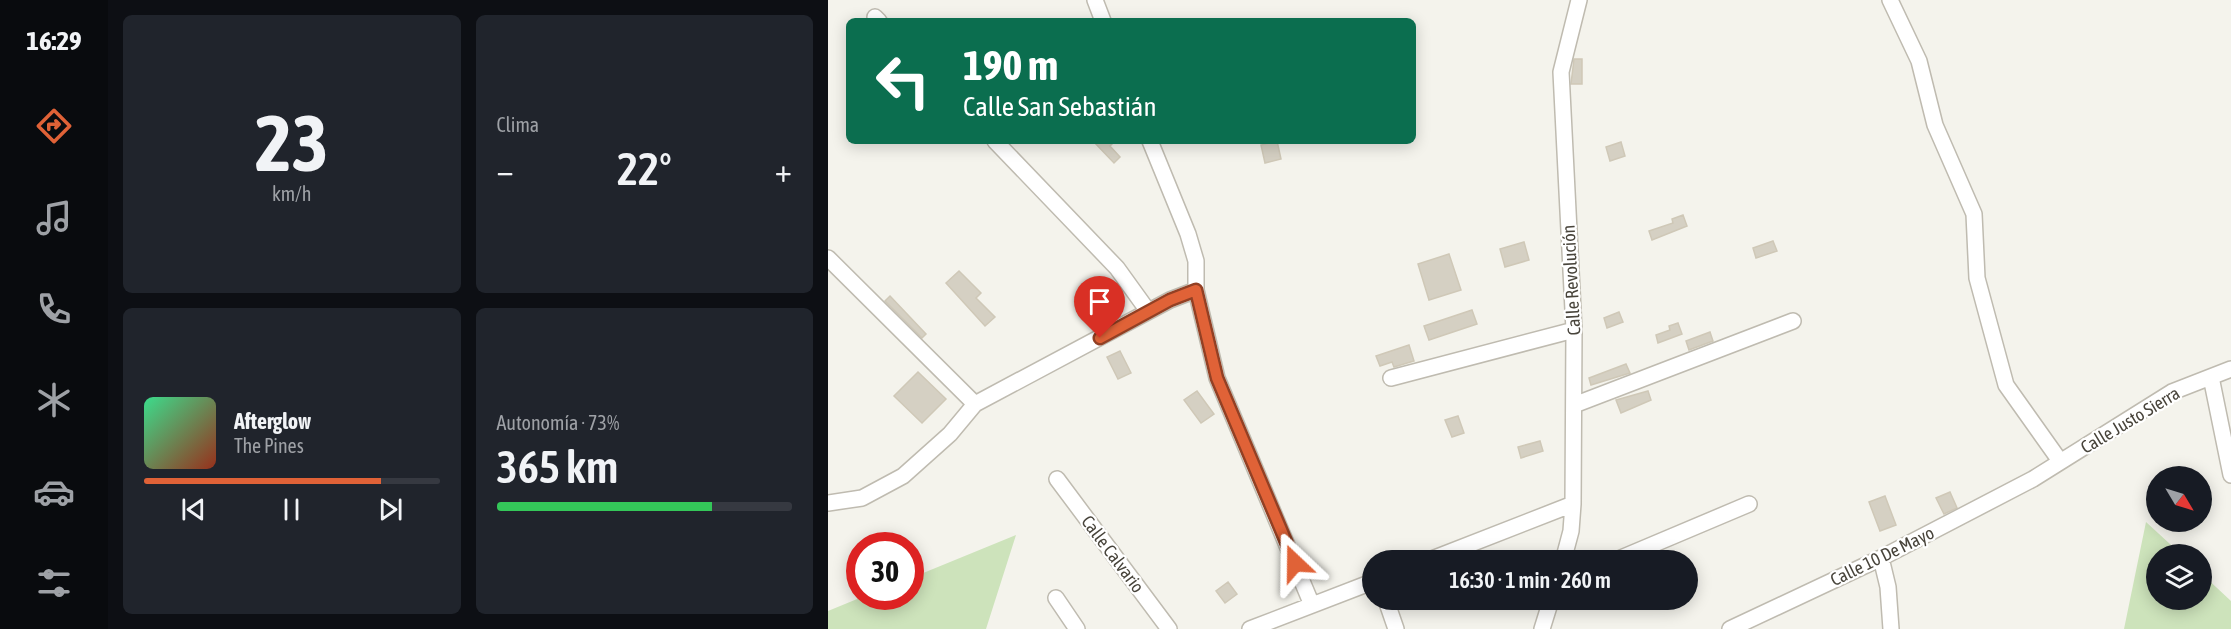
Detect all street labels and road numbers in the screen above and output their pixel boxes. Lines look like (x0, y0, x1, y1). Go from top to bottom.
street label: Calle Revolución (1558, 224, 1584, 336)
street label: Calle Justo Sierra (2077, 382, 2183, 458)
street label: Calle Calvario (1077, 511, 1149, 597)
street label: Calle 10 De Mayo (1827, 522, 1937, 590)

